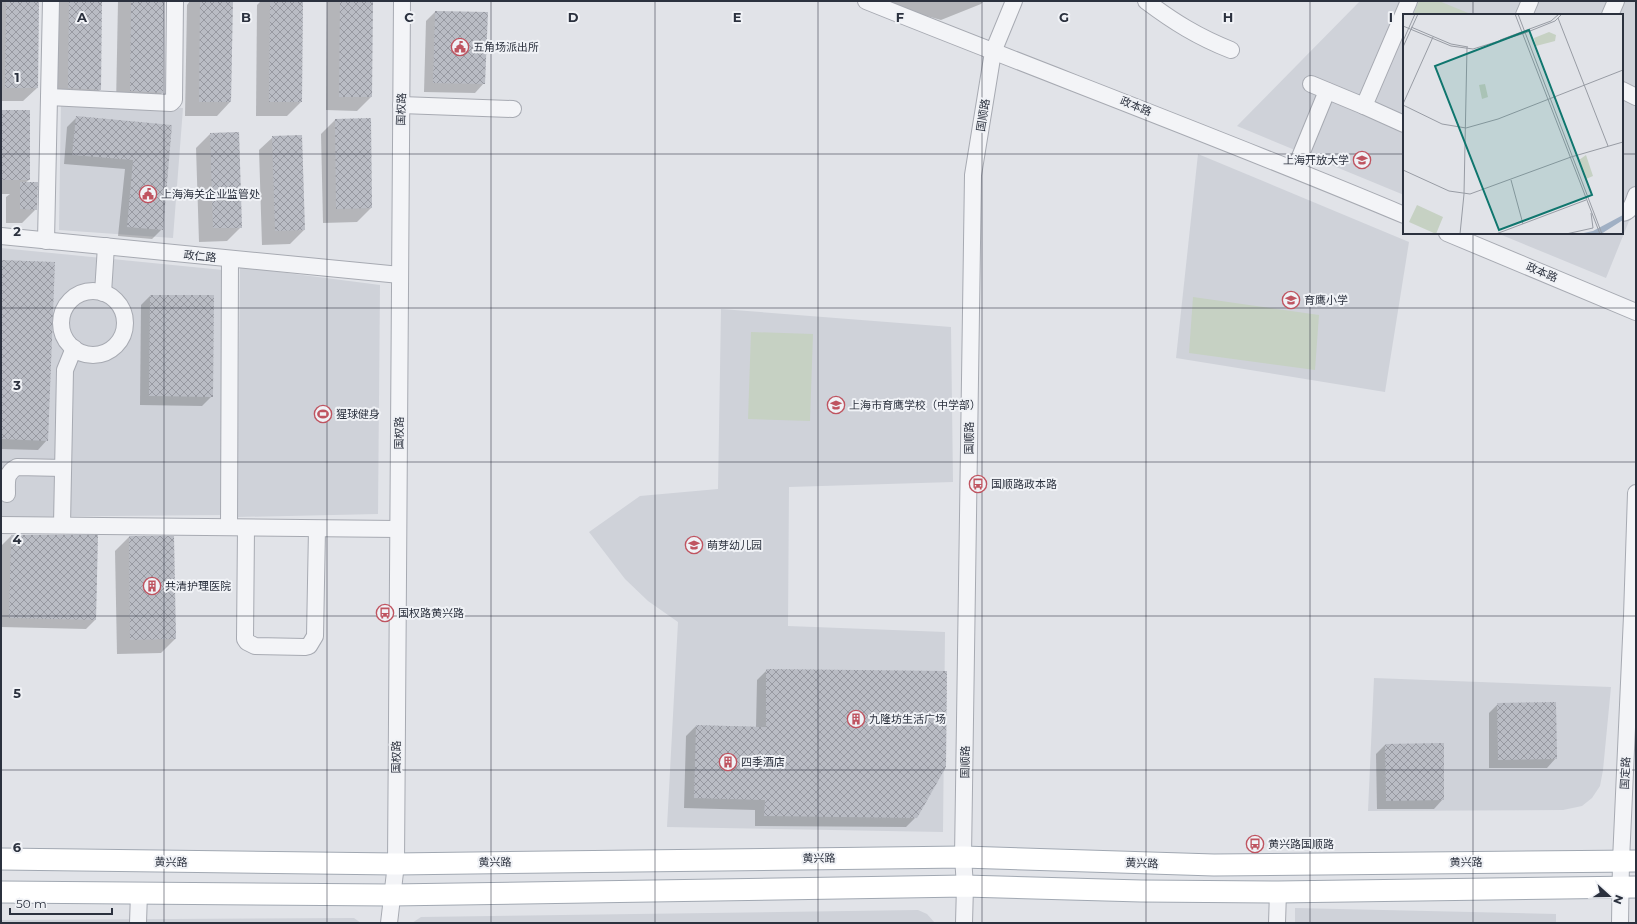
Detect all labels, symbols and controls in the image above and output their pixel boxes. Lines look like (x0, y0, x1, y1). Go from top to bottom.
text: A (76, 9, 88, 25)
text: B (241, 9, 251, 25)
text: C (404, 9, 414, 25)
text: D (568, 9, 579, 25)
text: E (733, 9, 742, 25)
text: F (896, 9, 904, 25)
text: G (1059, 9, 1069, 25)
text: H (1223, 9, 1233, 25)
text: I (1389, 9, 1393, 25)
inset map (1403, 14, 1623, 234)
public building icon: 五角场派出所 (450, 37, 470, 57)
place label: 五角场派出所 (473, 40, 539, 54)
text: 1 (14, 69, 20, 85)
street label: 国权路 (393, 92, 409, 126)
street label: 政本路 (1118, 93, 1154, 119)
street label: 国顺路 (974, 98, 992, 132)
school or university icon: 上海开放大学 (1352, 150, 1372, 170)
place label: 上海开放大学 (1283, 153, 1349, 167)
public building icon: 上海海关企业监管处 (138, 184, 158, 204)
place label: 上海海关企业监管处 (161, 187, 260, 201)
text: 2 (13, 223, 21, 239)
street label: 政仁路 (183, 247, 217, 265)
street label: 政本路 (1524, 259, 1560, 285)
school or university icon: 育鹰小学 (1281, 290, 1301, 310)
place label: 育鹰小学 (1304, 293, 1348, 307)
text: 3 (12, 377, 21, 393)
school or university icon: 上海市育鹰学校（中学部） (826, 395, 846, 415)
place label: 上海市育鹰学校（中学部） (849, 398, 981, 412)
sports icon: 猩球健身 (313, 404, 333, 424)
place label: 猩球健身 (336, 407, 380, 421)
street label: 国权路 (392, 417, 406, 450)
street label: 国顺路 (962, 422, 976, 455)
bus stop icon: 国顺路政本路 (968, 474, 988, 494)
place label: 国顺路政本路 (991, 477, 1057, 491)
text: 4 (13, 531, 22, 547)
school or university icon: 萌芽幼儿园 (684, 535, 704, 555)
place label: 萌芽幼儿园 (707, 538, 762, 552)
building icon: 共清护理医院 (142, 576, 162, 596)
place label: 共清护理医院 (165, 579, 231, 593)
bus stop icon: 国权路黄兴路 (375, 603, 395, 623)
place label: 国权路黄兴路 (398, 606, 464, 620)
text: 5 (13, 685, 21, 701)
building icon: 九隆坊生活广场 (846, 709, 866, 729)
place label: 九隆坊生活广场 (869, 712, 946, 726)
street label: 国权路 (389, 741, 403, 774)
street label: 国顺路 (958, 745, 972, 779)
building icon: 四季酒店 (718, 752, 738, 772)
place label: 四季酒店 (741, 755, 785, 769)
street label: 国定路 (1617, 756, 1633, 790)
bus stop icon: 黄兴路国顺路 (1245, 834, 1265, 854)
place label: 黄兴路国顺路 (1268, 837, 1334, 851)
text: 6 (13, 839, 22, 855)
street label: 黄兴路 (802, 851, 836, 865)
street label: 黄兴路 (154, 855, 188, 869)
street label: 黄兴路 (478, 855, 512, 869)
street label: 黄兴路 (1125, 855, 1159, 871)
street label: 黄兴路 (1450, 855, 1483, 869)
north arrow (1589, 876, 1629, 916)
scale bar (10, 890, 112, 916)
text: N (1610, 893, 1626, 906)
text: 50 m (16, 896, 47, 911)

